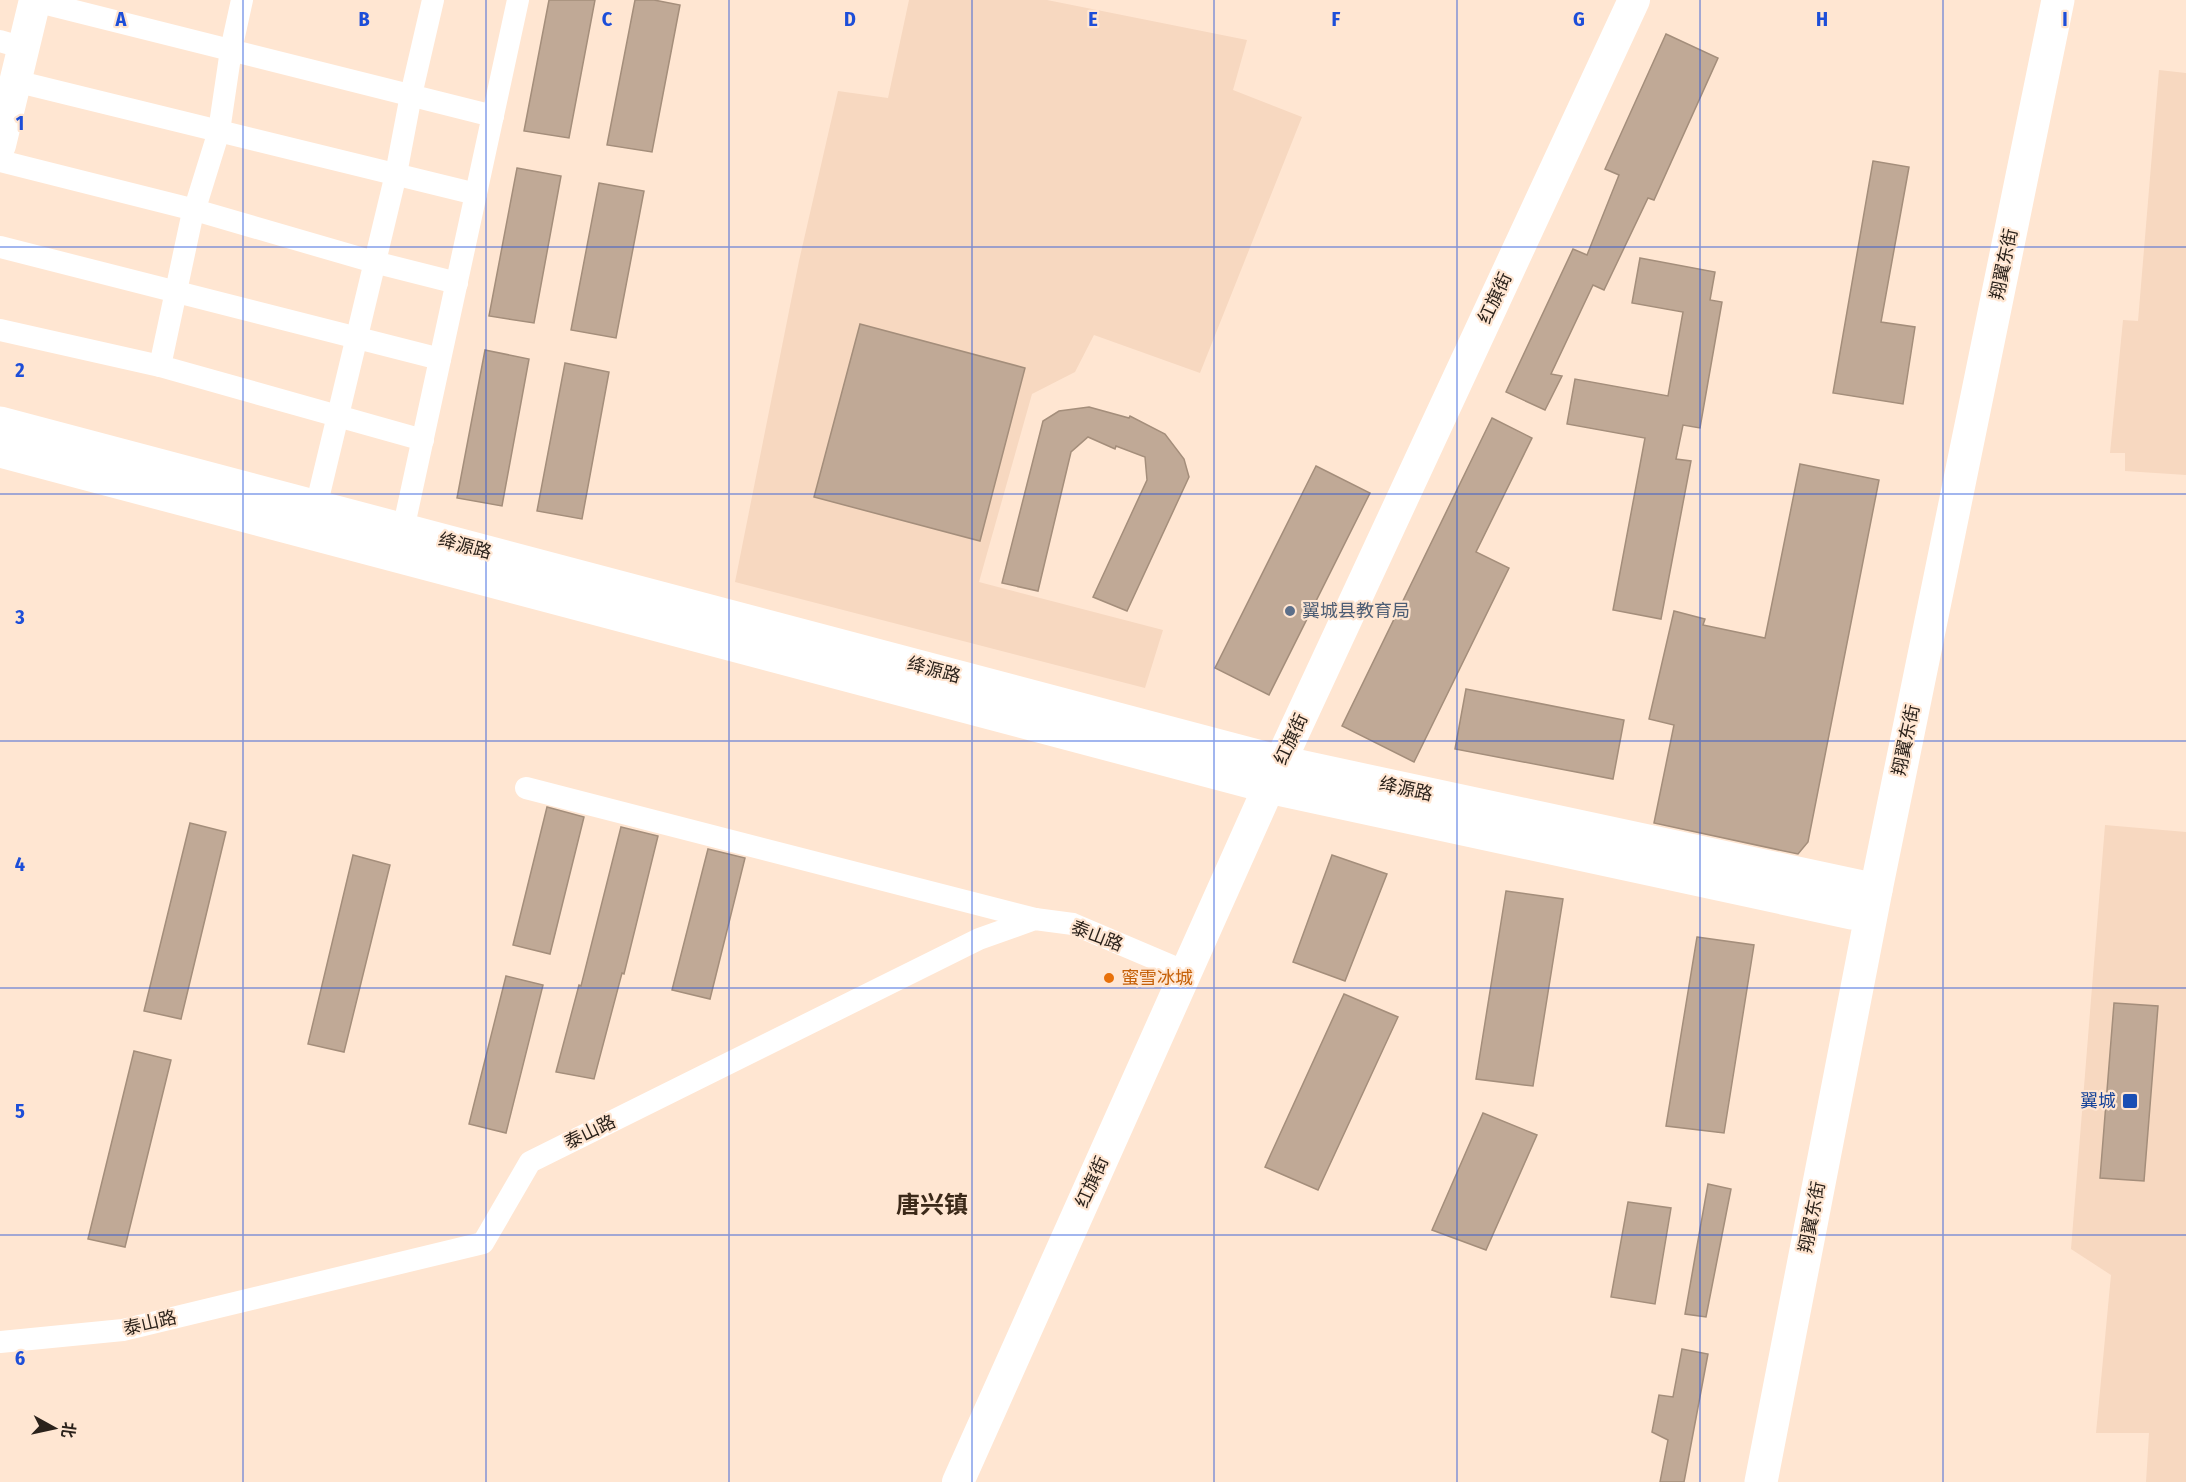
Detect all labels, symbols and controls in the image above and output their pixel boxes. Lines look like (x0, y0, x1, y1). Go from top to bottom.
text: A (115, 7, 128, 31)
text: B (358, 7, 370, 31)
text: C (602, 7, 613, 31)
text: D (844, 7, 856, 31)
text: E (1088, 7, 1098, 31)
text: F (1332, 7, 1341, 31)
text: G (1573, 7, 1585, 31)
text: H (1816, 7, 1828, 31)
text: I (2062, 7, 2068, 31)
text: 1 (16, 111, 24, 135)
street label: 翔翼东街 (1986, 226, 2022, 302)
street label: 红旗街 (1474, 269, 1516, 327)
text: 2 (14, 358, 25, 382)
street label: 绛源路 (436, 528, 494, 564)
place label: 翼城县教育局 (1302, 600, 1410, 622)
marker: 翼城县教育局 (1283, 604, 1297, 618)
text: 3 (14, 605, 25, 629)
street label: 绛源路 (905, 652, 963, 688)
street label: 翔翼东街 (1888, 702, 1924, 778)
street label: 红旗街 (1270, 710, 1312, 768)
street label: 绛源路 (1377, 773, 1435, 805)
text: 4 (15, 852, 25, 876)
street label: 泰山路 (1068, 916, 1126, 956)
place label: 蜜雪冰城 (1121, 967, 1193, 989)
marker: 蜜雪冰城 (1102, 971, 1116, 985)
place label: 翼城 (2080, 1090, 2116, 1112)
marker: 翼城 (2121, 1092, 2139, 1110)
text: 5 (15, 1099, 25, 1123)
street label: 泰山路 (561, 1110, 619, 1154)
street label: 红旗街 (1071, 1153, 1113, 1211)
street label: 翔翼东街 (1794, 1180, 1830, 1254)
district label: 唐兴镇 (896, 1191, 968, 1219)
street label: 泰山路 (121, 1306, 179, 1340)
text: 6 (15, 1346, 25, 1370)
north arrow (24, 1398, 84, 1458)
text: 北 (58, 1421, 79, 1439)

